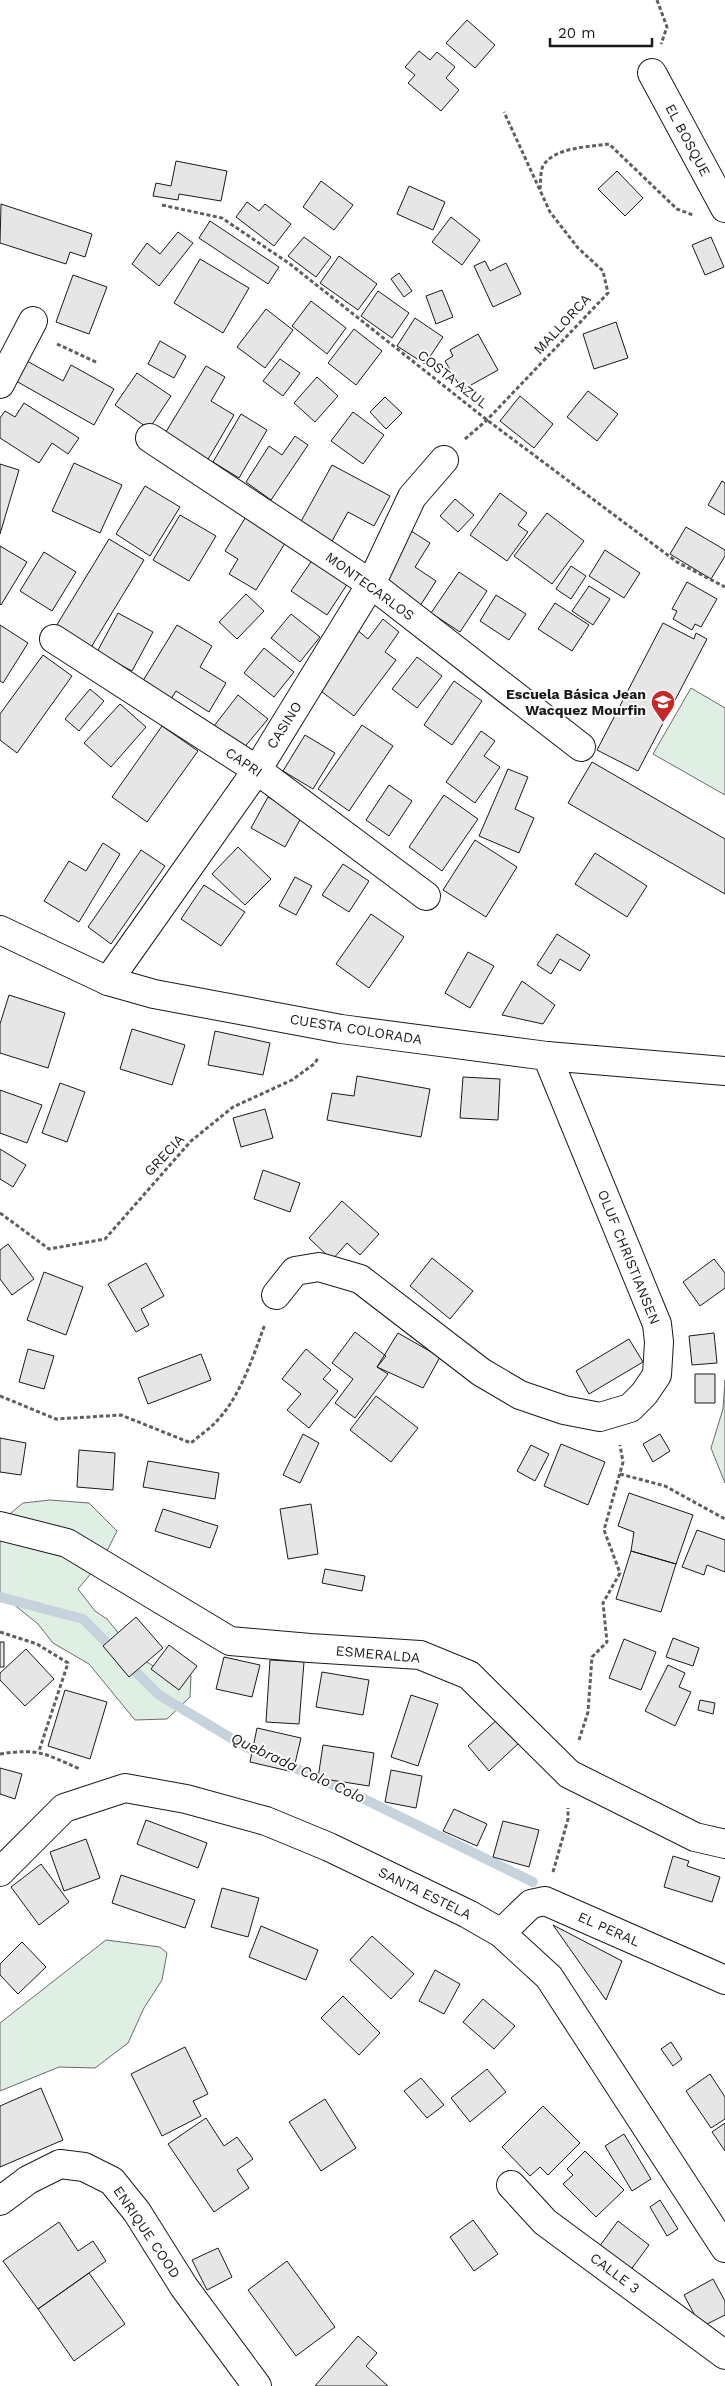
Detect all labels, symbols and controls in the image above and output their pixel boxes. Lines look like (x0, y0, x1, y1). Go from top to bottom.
scale bar (550, 15, 652, 47)
text: 20 m (558, 24, 596, 42)
street label: EL BOSQUE (662, 101, 714, 179)
street label: MALLORCA (530, 291, 594, 357)
street label: COSTA AZUL (415, 347, 491, 411)
street label: MONTECARLOS (323, 549, 417, 623)
place label: Escuela Básica Jean Wacquez Mourfin (506, 686, 646, 718)
school or university icon: Escuela Básica Jean Wacquez Mourfin (650, 689, 676, 723)
street label: CASINO (263, 698, 305, 752)
street label: CAPRI (223, 744, 265, 780)
street label: CUESTA COLORADA (289, 1011, 423, 1047)
street label: GRECIA (141, 1131, 187, 1179)
street label: OLUF CHRISTIANSEN (595, 1187, 663, 1327)
street label: ESMERALDA (335, 1642, 421, 1666)
water label: Quebrada Colo Colo (228, 1729, 368, 1807)
street label: SANTA ESTELA (376, 1864, 474, 1922)
street label: EL PERAL (576, 1908, 642, 1950)
street label: ENRIQUE COOD (110, 2183, 184, 2281)
street label: CALLE 3 (587, 2249, 643, 2297)

